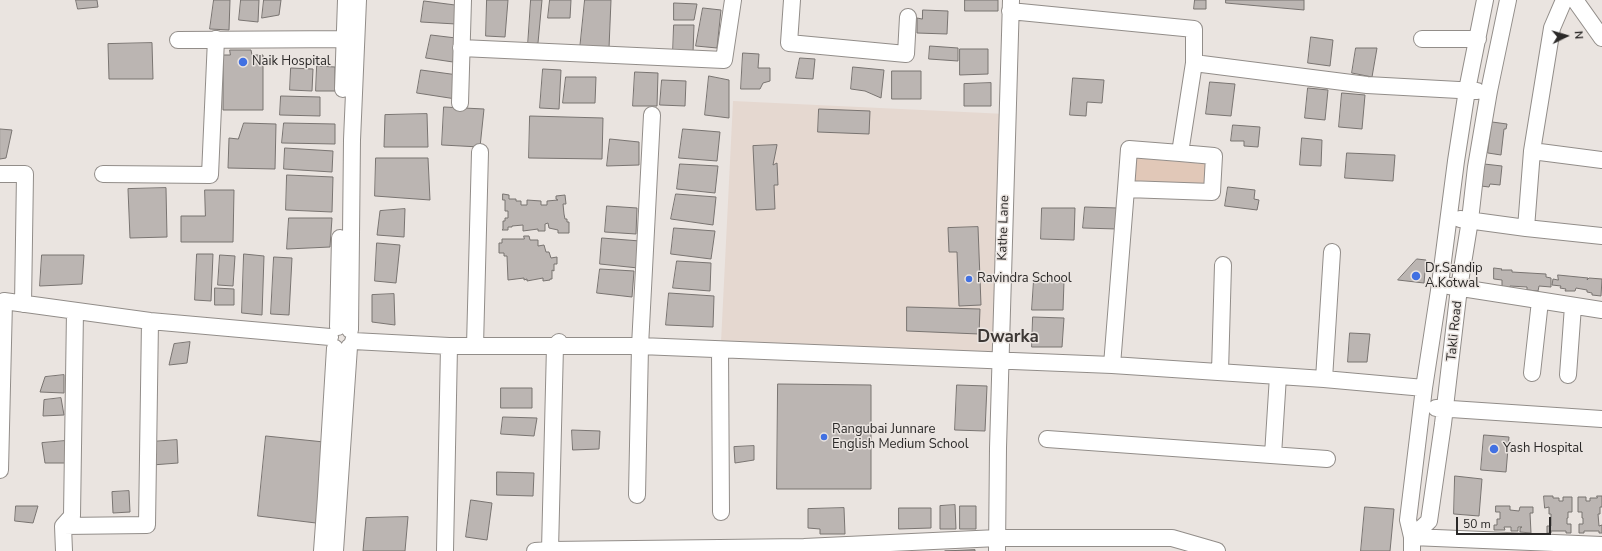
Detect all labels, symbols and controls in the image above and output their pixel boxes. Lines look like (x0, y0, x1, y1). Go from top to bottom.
north arrow (1546, 16, 1586, 56)
text: N (1571, 30, 1586, 40)
place label: Naik Hospital (252, 54, 331, 70)
marker: Naik Hospital (237, 56, 249, 68)
street label: Kathe Lane (995, 195, 1013, 261)
place label: Dr.Sandip A.Kotwal (1425, 261, 1483, 292)
marker: Dr.Sandip A.Kotwal (1410, 270, 1422, 282)
place label: Ravindra School (977, 271, 1072, 287)
marker: Ravindra School (964, 274, 974, 284)
street label: Takli Road (1444, 300, 1466, 362)
district label: Dwarka (977, 328, 1039, 348)
place label: Rangubai Junnare English Medium School (832, 422, 969, 453)
marker: Rangubai Junnare English Medium School (819, 432, 829, 442)
place label: Yash Hospital (1503, 441, 1583, 457)
marker: Yash Hospital (1488, 443, 1500, 455)
scale bar (1458, 509, 1553, 535)
text: 50 m (1463, 516, 1491, 532)

